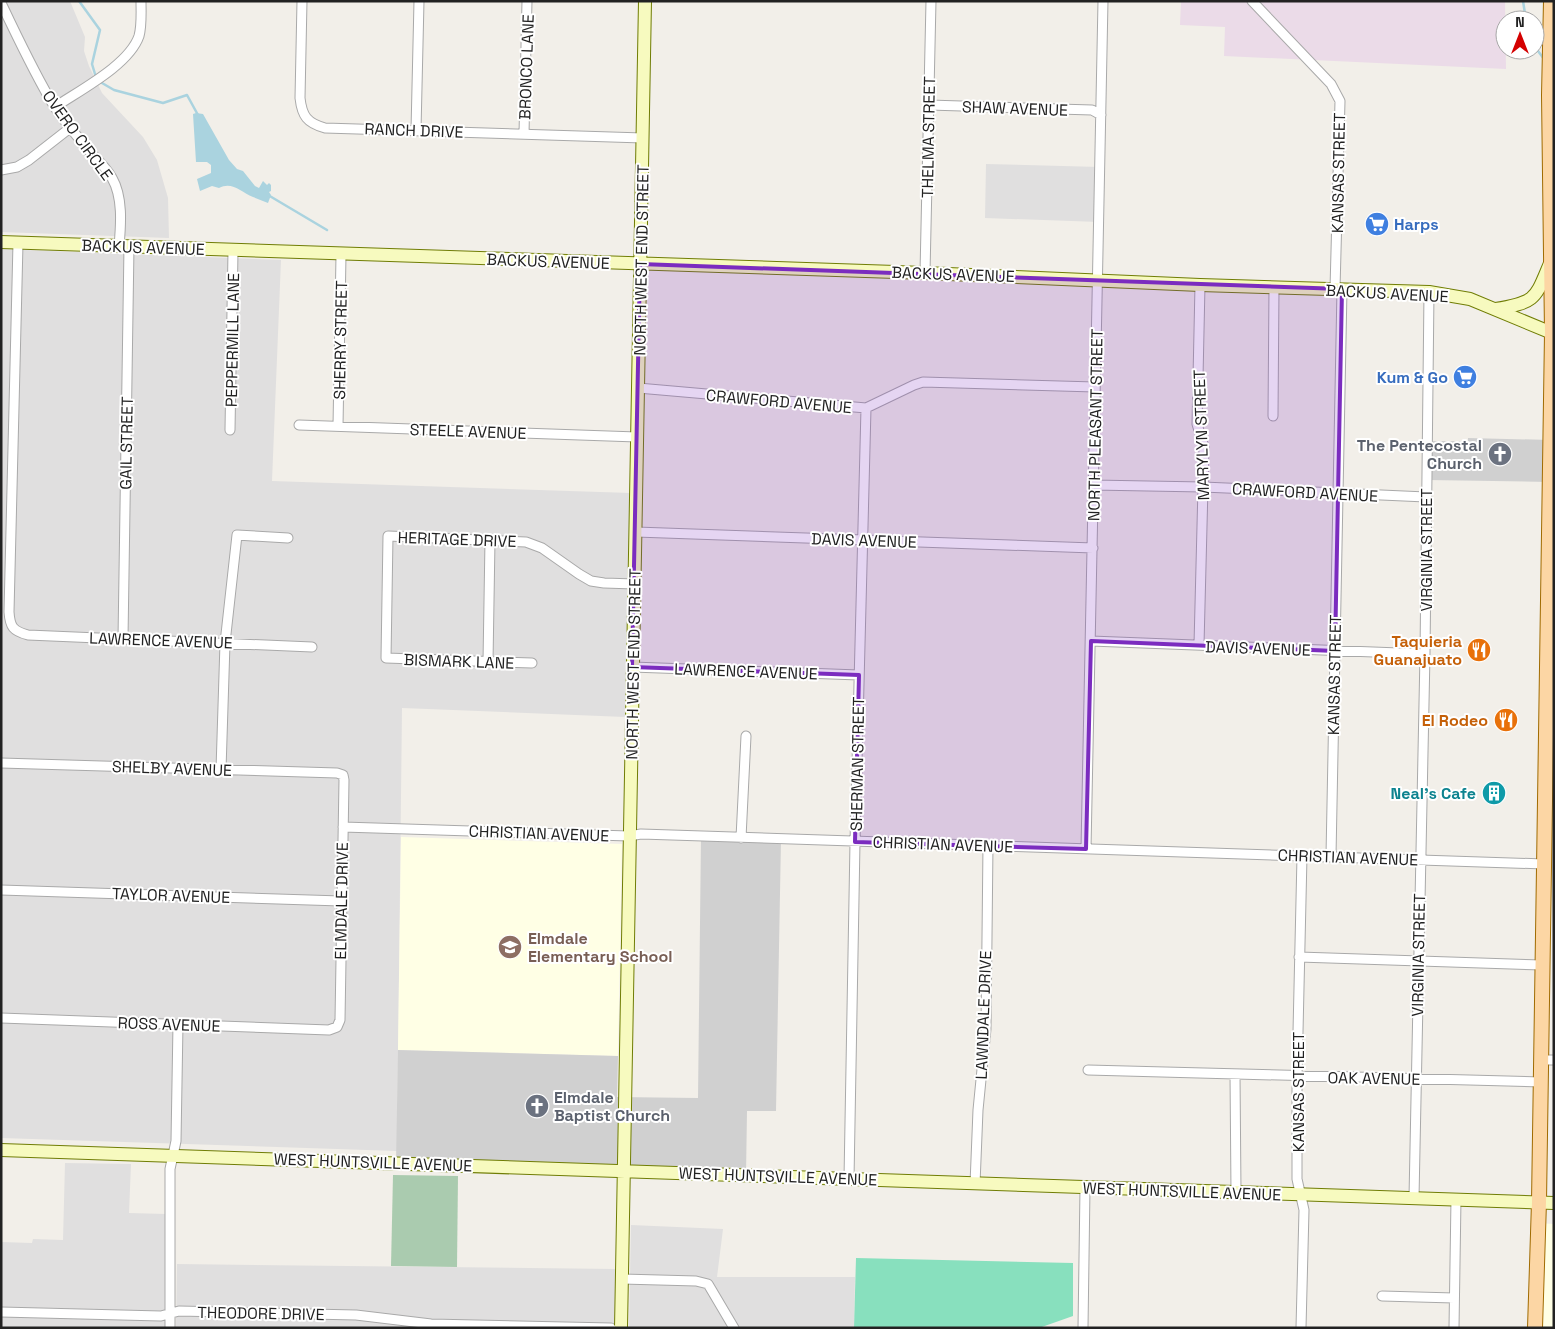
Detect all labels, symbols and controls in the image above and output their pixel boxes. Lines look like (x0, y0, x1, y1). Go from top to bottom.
north arrow (1495, 10, 1545, 60)
text: N (1515, 13, 1525, 31)
street label: BRONCO LANE (514, 14, 539, 120)
street label: THELMA STREET (917, 76, 940, 198)
street label: OVERO CIRCLE (38, 86, 117, 185)
street label: SHAW AVENUE (962, 96, 1068, 121)
street label: KANSAS STREET (1327, 113, 1350, 233)
street label: RANCH DRIVE (364, 118, 464, 143)
street label: NORTH WEST END STREET (629, 164, 654, 356)
supermarket icon: Harps (1364, 211, 1390, 237)
place label: Harps (1394, 214, 1439, 235)
street label: BACKUS AVENUE (81, 235, 205, 260)
street label: BACKUS AVENUE (486, 249, 610, 274)
street label: BACKUS AVENUE (891, 262, 1015, 287)
street label: PEPPERMILL LANE (221, 273, 244, 407)
street label: SHERRY STREET (329, 280, 352, 400)
street label: BACKUS AVENUE (1325, 280, 1449, 307)
street label: NORTH PLEASANT STREET (1083, 329, 1108, 521)
supermarket icon: Kum & Go (1452, 364, 1478, 390)
place label: Kum & Go (1377, 367, 1448, 388)
street label: MARYLYN STREET (1189, 369, 1214, 501)
street label: CRAWFORD AVENUE (705, 385, 853, 418)
street label: GAIL STREET (115, 396, 138, 490)
street label: STEELE AVENUE (409, 419, 527, 444)
place label: The Pentecostal Church (1357, 435, 1482, 474)
church icon: The Pentecostal Church (1487, 441, 1513, 467)
street label: CRAWFORD AVENUE (1231, 478, 1379, 507)
street label: VIRGINIA STREET (1416, 488, 1437, 612)
street label: HERITAGE DRIVE (397, 527, 517, 552)
street label: DAVIS AVENUE (811, 528, 917, 553)
street label: NORTH WEST END STREET (621, 568, 646, 760)
street label: KANSAS STREET (1323, 615, 1346, 735)
street label: LAWRENCE AVENUE (89, 627, 233, 654)
place label: Taquieria Guanajuato (1374, 631, 1462, 670)
street label: DAVIS AVENUE (1205, 636, 1311, 661)
restaurant icon: Taquieria Guanajuato (1466, 637, 1492, 663)
street label: BISMARK LANE (403, 649, 515, 674)
street label: LAWRENCE AVENUE (674, 658, 818, 685)
street label: SHERMAN STREET (846, 697, 869, 831)
restaurant icon: El Rodeo (1493, 707, 1519, 733)
place label: El Rodeo (1422, 710, 1488, 731)
street label: SHELBY AVENUE (112, 756, 232, 781)
building icon: Neal's Cafe (1481, 780, 1507, 806)
place label: Neal's Cafe (1391, 783, 1476, 804)
street label: CHRISTIAN AVENUE (468, 821, 610, 846)
street label: CHRISTIAN AVENUE (872, 832, 1014, 857)
street label: ELMDALE DRIVE (330, 842, 353, 960)
street label: CHRISTIAN AVENUE (1277, 845, 1419, 870)
street label: TAYLOR AVENUE (111, 883, 231, 908)
street label: VIRGINIA STREET (1407, 893, 1430, 1017)
place label: Elmdale Elementary School (528, 928, 672, 967)
school or university icon: Elmdale Elementary School (497, 934, 523, 960)
street label: LAWNDALE DRIVE (971, 950, 996, 1080)
street label: ROSS AVENUE (117, 1012, 221, 1037)
street label: KANSAS STREET (1288, 1032, 1309, 1152)
street label: OAK AVENUE (1327, 1067, 1421, 1090)
place label: Elmdale Baptist Church (554, 1087, 670, 1126)
church icon: Elmdale Baptist Church (524, 1093, 550, 1119)
street label: WEST HUNTSVILLE AVENUE (273, 1149, 473, 1176)
street label: WEST HUNTSVILLE AVENUE (678, 1163, 878, 1190)
street label: WEST HUNTSVILLE AVENUE (1082, 1178, 1282, 1205)
street label: THEODORE DRIVE (197, 1302, 325, 1325)

